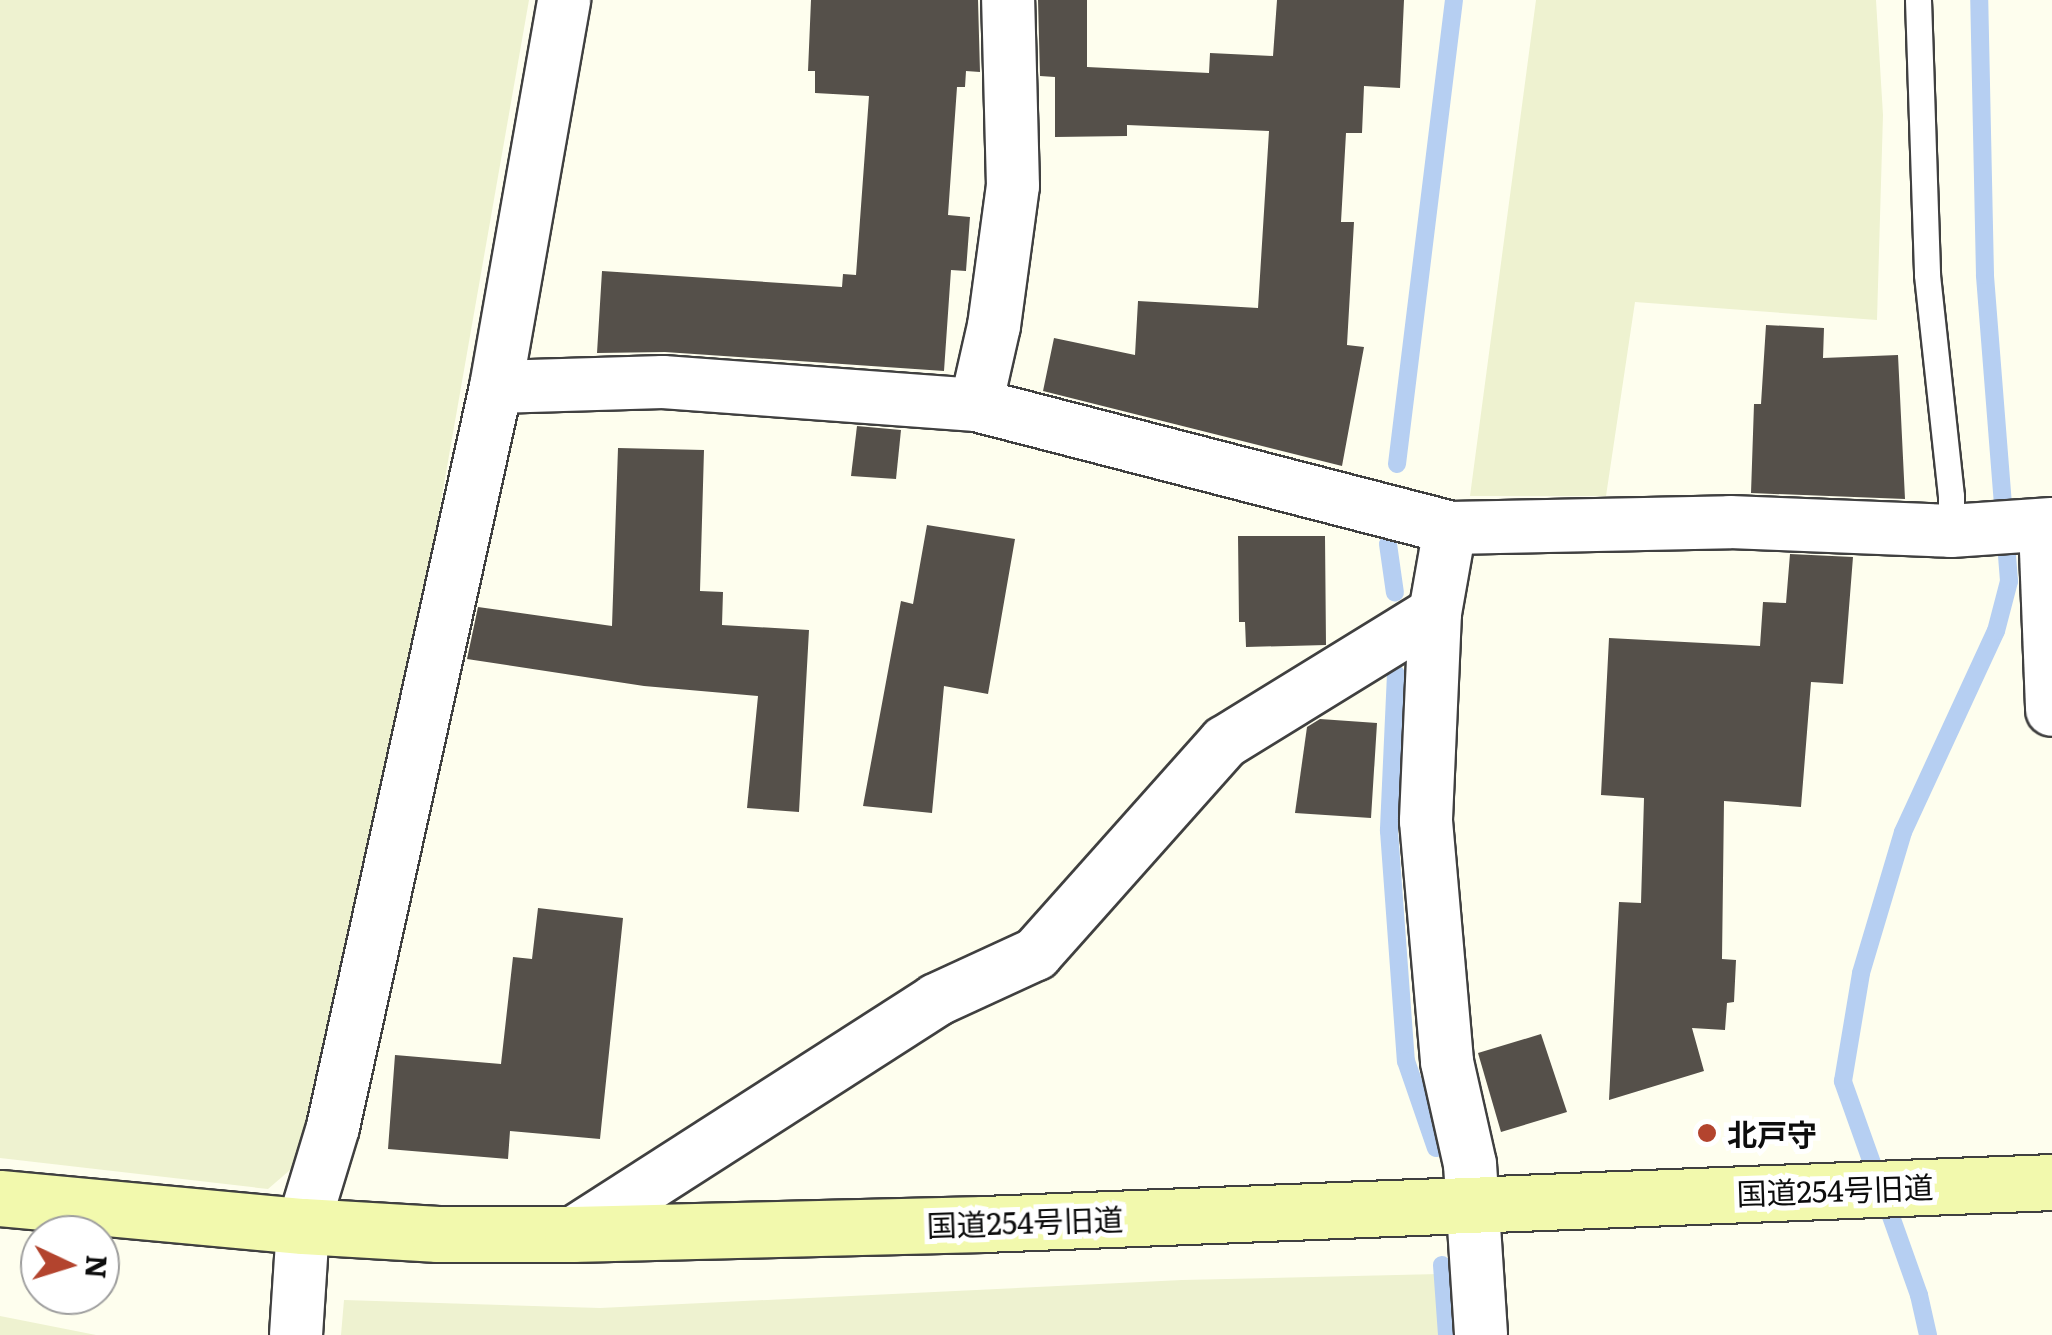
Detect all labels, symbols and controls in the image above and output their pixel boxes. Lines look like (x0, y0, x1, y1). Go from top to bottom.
place label: 北戸守 (1727, 1115, 1817, 1151)
marker: 北戸守 (1696, 1122, 1718, 1144)
street label: 国道254号旧道 (1736, 1168, 1934, 1210)
street label: 国道254号旧道 (926, 1200, 1124, 1242)
north arrow (20, 1215, 120, 1315)
text: N (76, 1254, 120, 1280)

